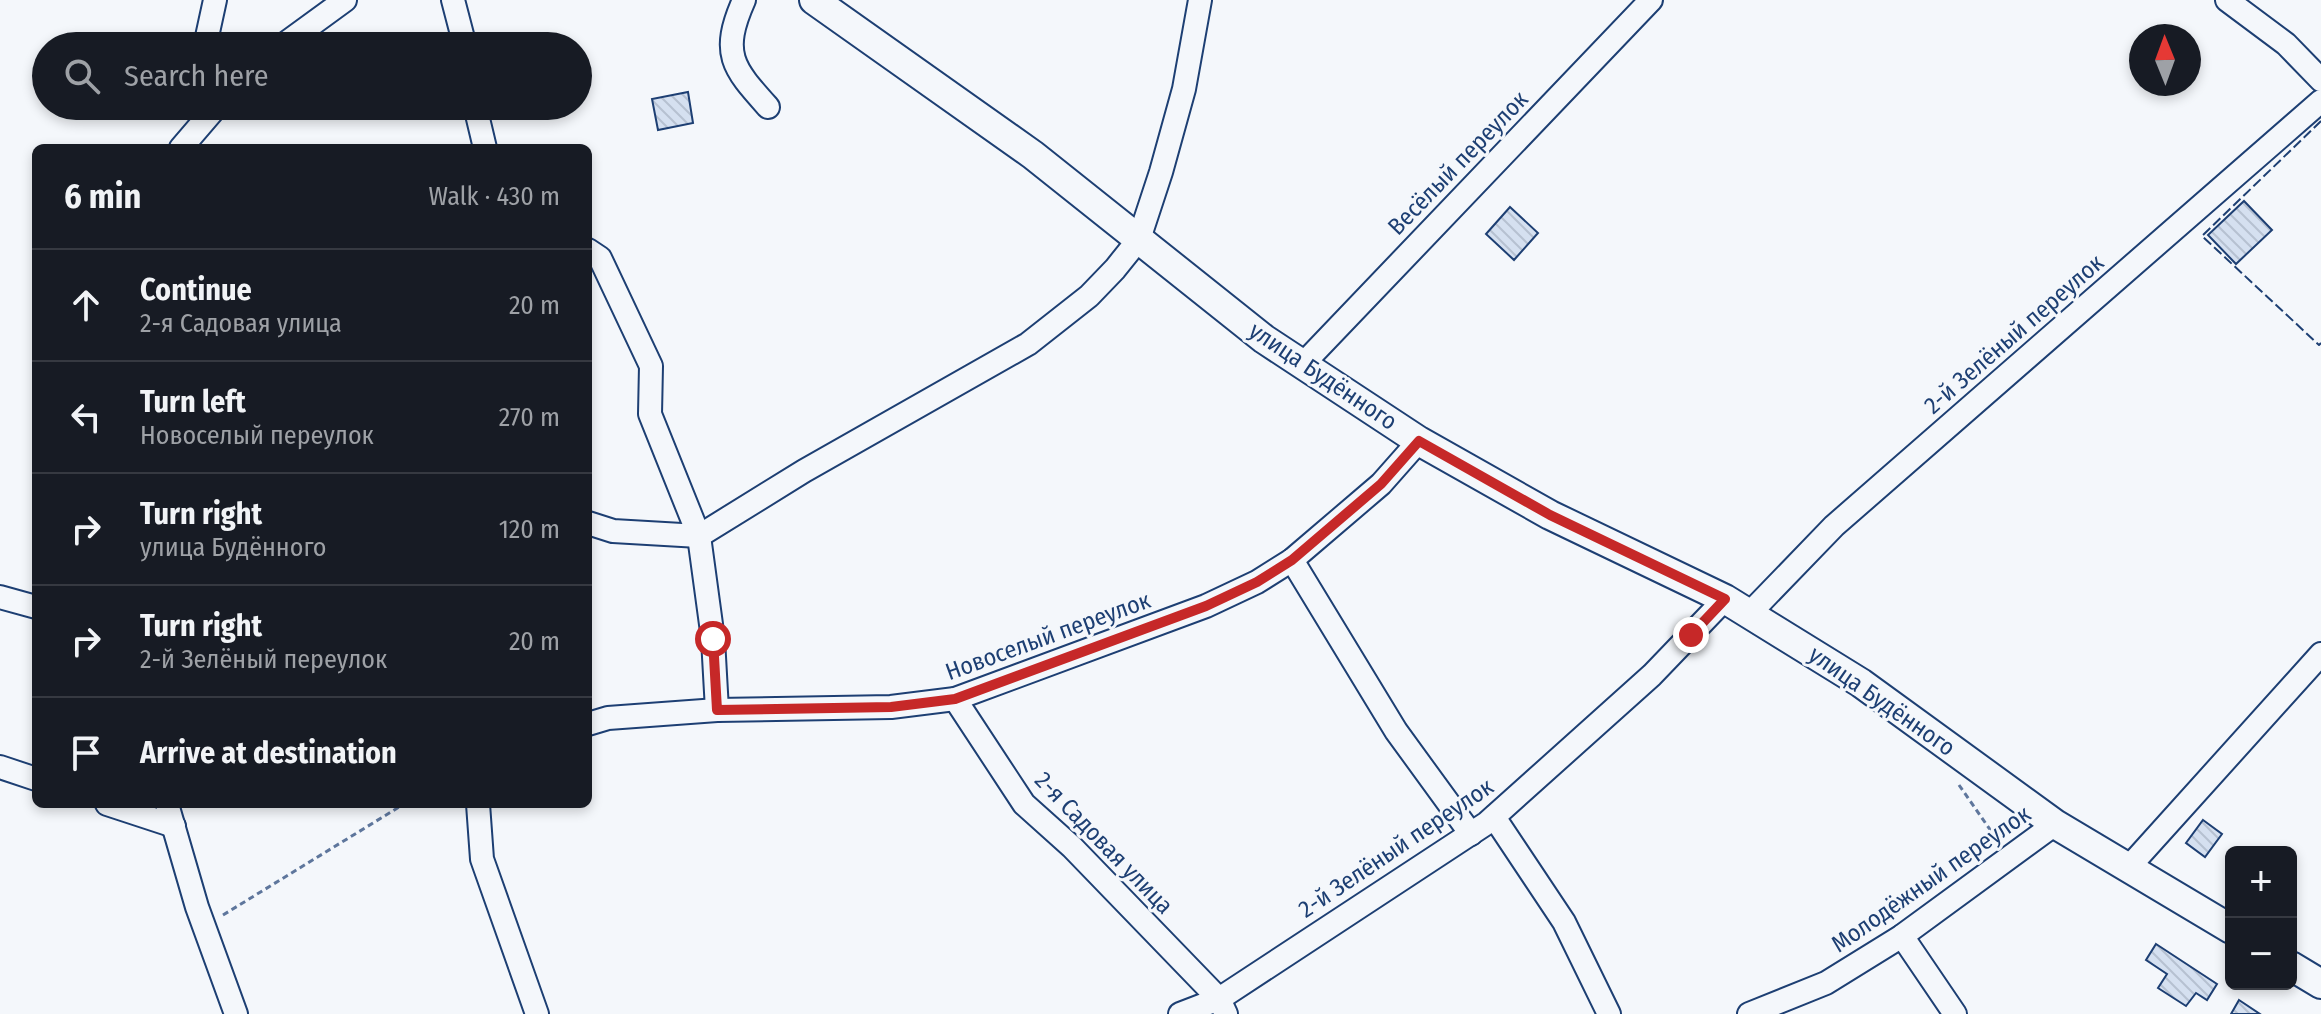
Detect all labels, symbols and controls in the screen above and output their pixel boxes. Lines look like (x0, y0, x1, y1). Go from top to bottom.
north arrow (2129, 24, 2201, 96)
search box (32, 32, 592, 120)
icon: search (60, 54, 104, 98)
text: Search here (124, 58, 269, 94)
street label: Весёлый переулок (1382, 85, 1534, 241)
text: 6 min (64, 176, 141, 217)
text: Walk · 430 m (429, 181, 560, 212)
street label: 2-й Зелёный переулок (1919, 248, 2110, 419)
text: Continue (140, 272, 252, 308)
icon: ahead (64, 283, 108, 327)
text: 20 m (509, 290, 560, 321)
text: 2-я Садовая улица (140, 308, 342, 339)
street label: улица Будённого (1244, 316, 1402, 436)
text: Turn left (140, 384, 246, 420)
icon: left (64, 395, 108, 439)
text: 270 m (499, 402, 560, 433)
text: Новоселый переулок (140, 420, 374, 451)
text: Turn right (140, 496, 262, 532)
icon: right (64, 507, 108, 551)
text: 120 m (499, 514, 560, 545)
text: улица Будённого (140, 532, 326, 563)
street label: Новоселый переулок (942, 586, 1155, 686)
text: Turn right (140, 608, 262, 644)
route end (1673, 617, 1709, 653)
icon: right (64, 619, 108, 663)
route start (695, 621, 731, 657)
text: 20 m (509, 626, 560, 657)
street label: улица Будённого (1803, 640, 1961, 762)
text: 2-й Зелёный переулок (140, 644, 387, 675)
icon: arrive (64, 731, 108, 775)
text: Arrive at destination (140, 735, 397, 771)
street label: 2-я Садовая улица (1029, 766, 1179, 920)
street label: 2-й Зелёный переулок (1294, 772, 1499, 923)
street label: Молодёжный переулок (1826, 799, 2036, 958)
map controls (2225, 846, 2297, 990)
button: + (2225, 846, 2297, 918)
button: − (2225, 918, 2297, 990)

